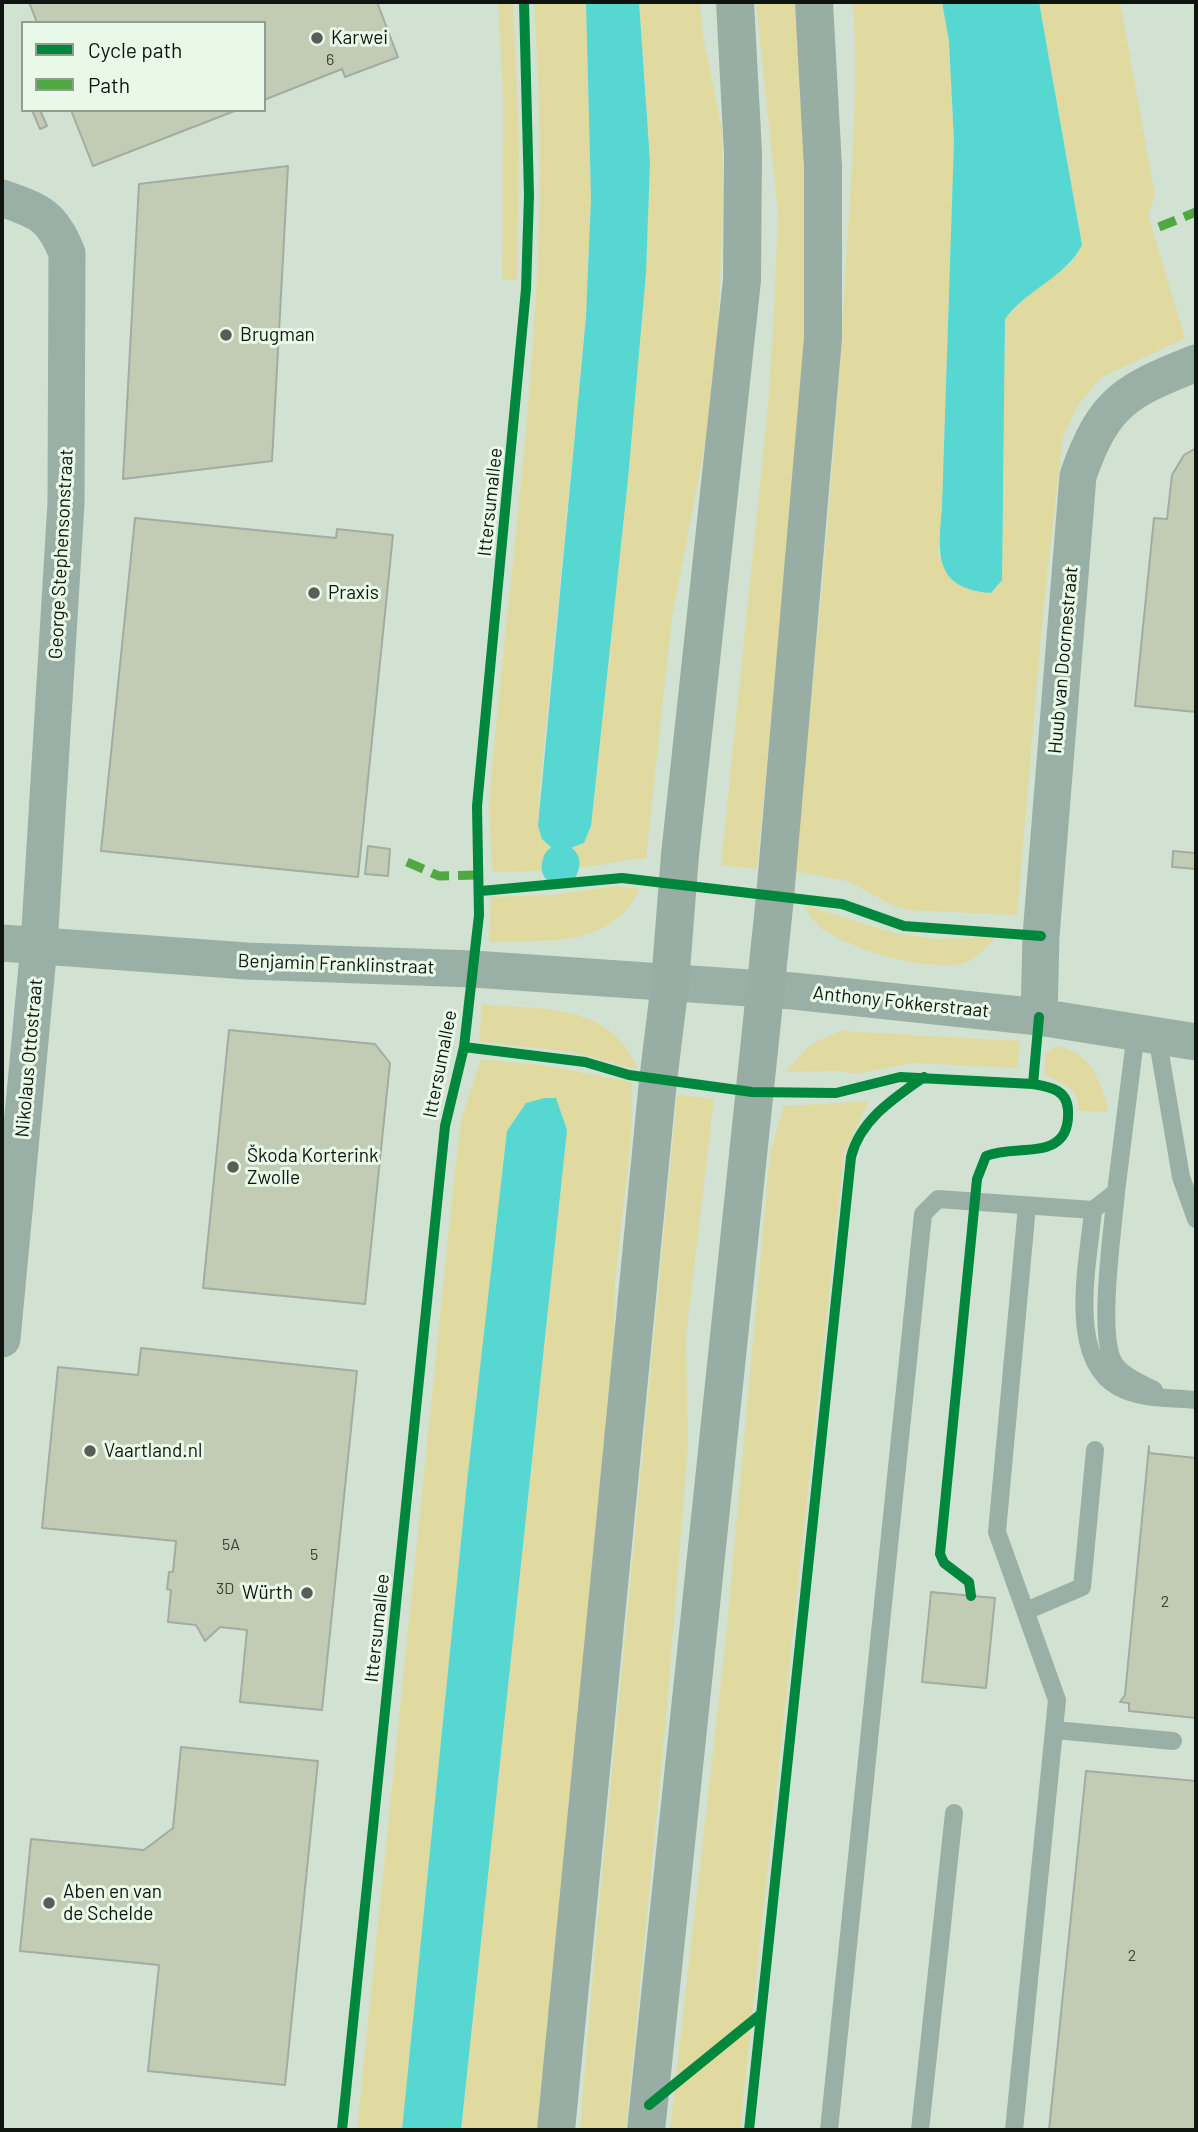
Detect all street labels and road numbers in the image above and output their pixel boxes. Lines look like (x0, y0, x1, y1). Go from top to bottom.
street label: Ittersumallee (473, 447, 507, 557)
street label: George Stephensonstraat (44, 448, 78, 660)
street label: Huub van Doornestraat (1043, 565, 1083, 755)
street label: Benjamin Franklinstraat (237, 949, 435, 979)
street label: Nikolaus Ottostraat (11, 978, 47, 1138)
street label: Anthony Fokkerstraat (812, 981, 990, 1023)
street label: Ittersumallee (418, 1008, 462, 1120)
street label: Ittersumallee (360, 1573, 394, 1683)

